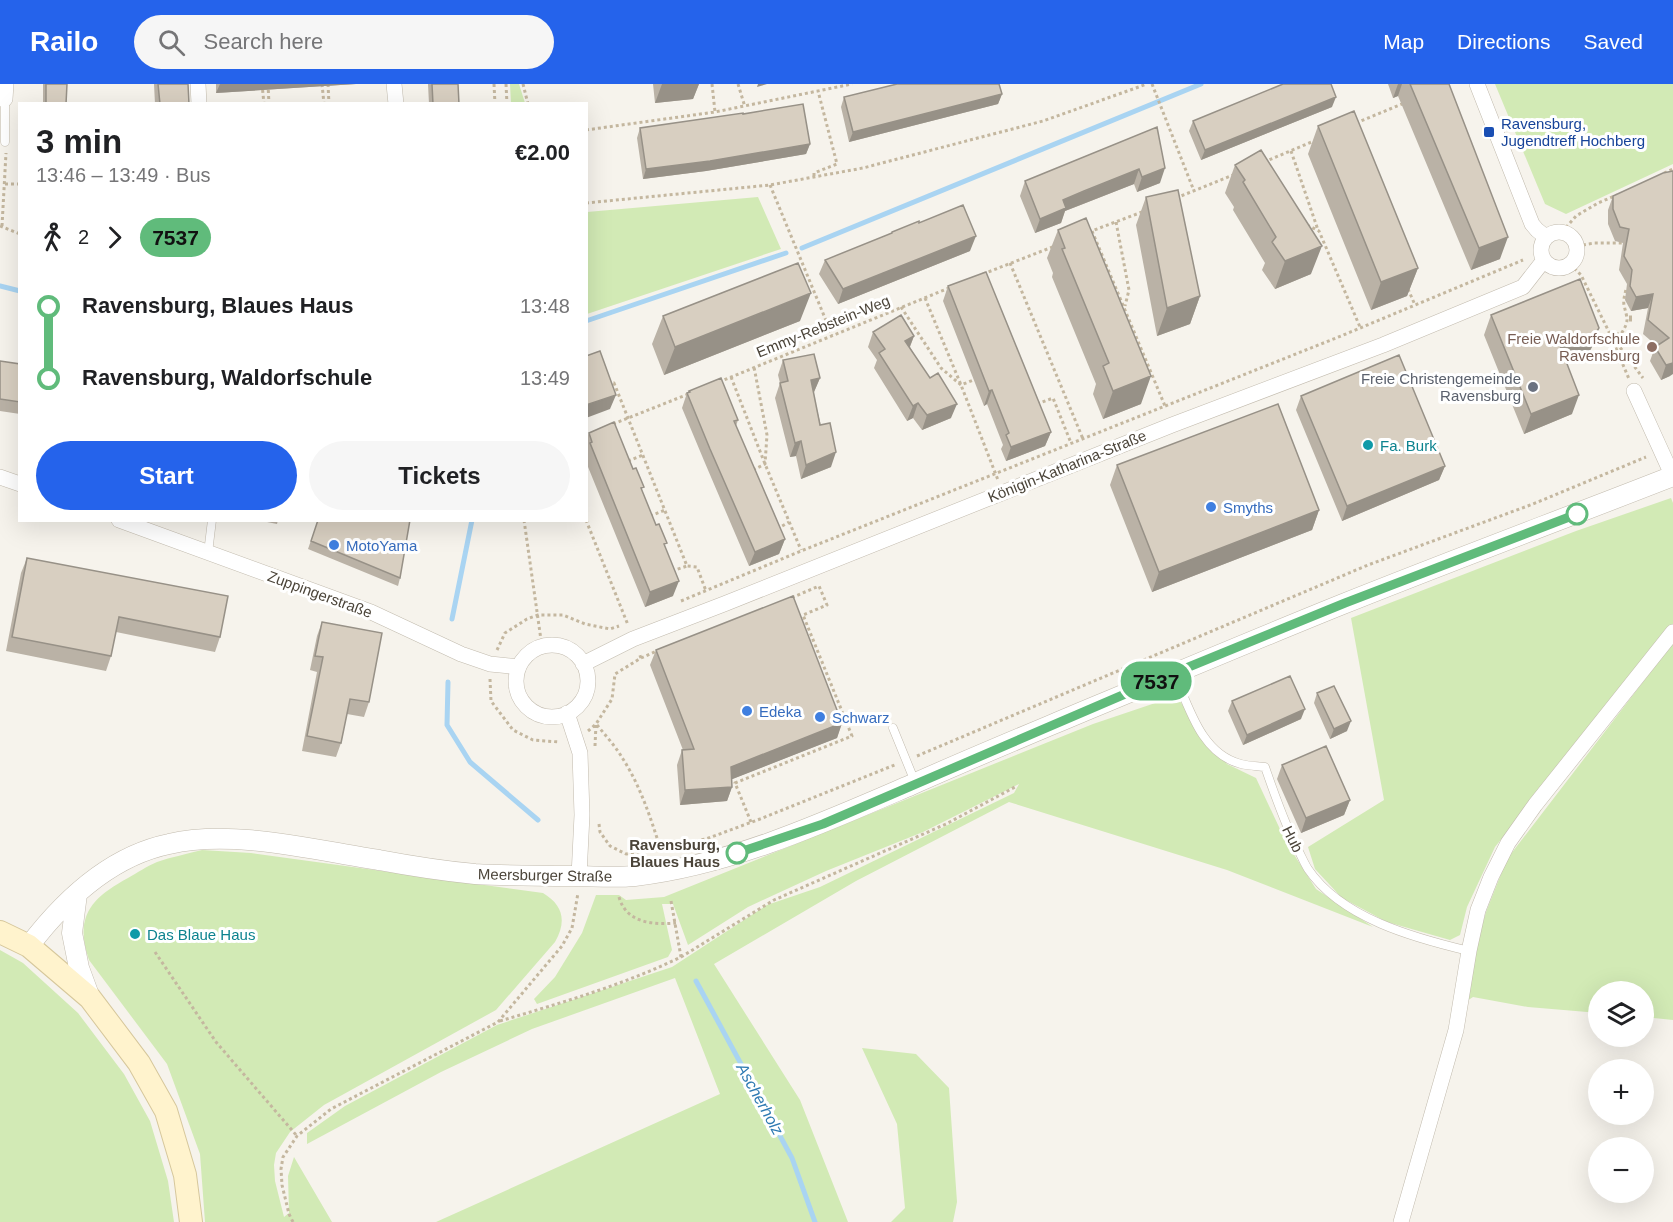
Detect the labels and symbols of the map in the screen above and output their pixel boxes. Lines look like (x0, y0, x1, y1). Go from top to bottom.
place label: Ravensburg, Jugendtreff Hochberg (1501, 115, 1645, 149)
marker: Ravensburg, Jugendtreff Hochberg (1482, 125, 1496, 139)
street label: Emmy-Rebstein-Weg (754, 291, 892, 361)
place label: Freie Waldorfschule Ravensburg (1507, 330, 1640, 364)
marker: Freie Waldorfschule Ravensburg (1645, 340, 1659, 354)
place label: Freie Christengemeinde Ravensburg (1361, 370, 1521, 404)
marker: Freie Christengemeinde Ravensburg (1526, 380, 1540, 394)
street label: Königin-Katharina-Straße (985, 426, 1149, 506)
place label: Fa. Burk (1380, 437, 1437, 454)
marker: Fa. Burk (1361, 438, 1375, 452)
place label: Smyths (1223, 499, 1273, 516)
marker: Smyths (1204, 500, 1218, 514)
unlabelled marker (1566, 503, 1588, 525)
place label: MotoYama (346, 537, 418, 554)
marker: MotoYama (327, 538, 341, 552)
street label: Zuppingerstraße (265, 567, 375, 621)
line badge: 7537 (1114, 662, 1198, 700)
place label: Edeka (759, 703, 802, 720)
marker: Edeka (740, 704, 754, 718)
place label: Schwarz (832, 709, 890, 726)
marker: Schwarz (813, 710, 827, 724)
street label: Hub (1279, 823, 1307, 855)
place label: Ravensburg, Blaues Haus (629, 836, 720, 870)
marker: Ravensburg, Blaues Haus (726, 842, 748, 864)
street label: Meersburger Straße (478, 865, 612, 885)
place label: Das Blaue Haus (147, 926, 255, 943)
marker: Das Blaue Haus (128, 927, 142, 941)
water label: Ascherholz (733, 1059, 787, 1138)

